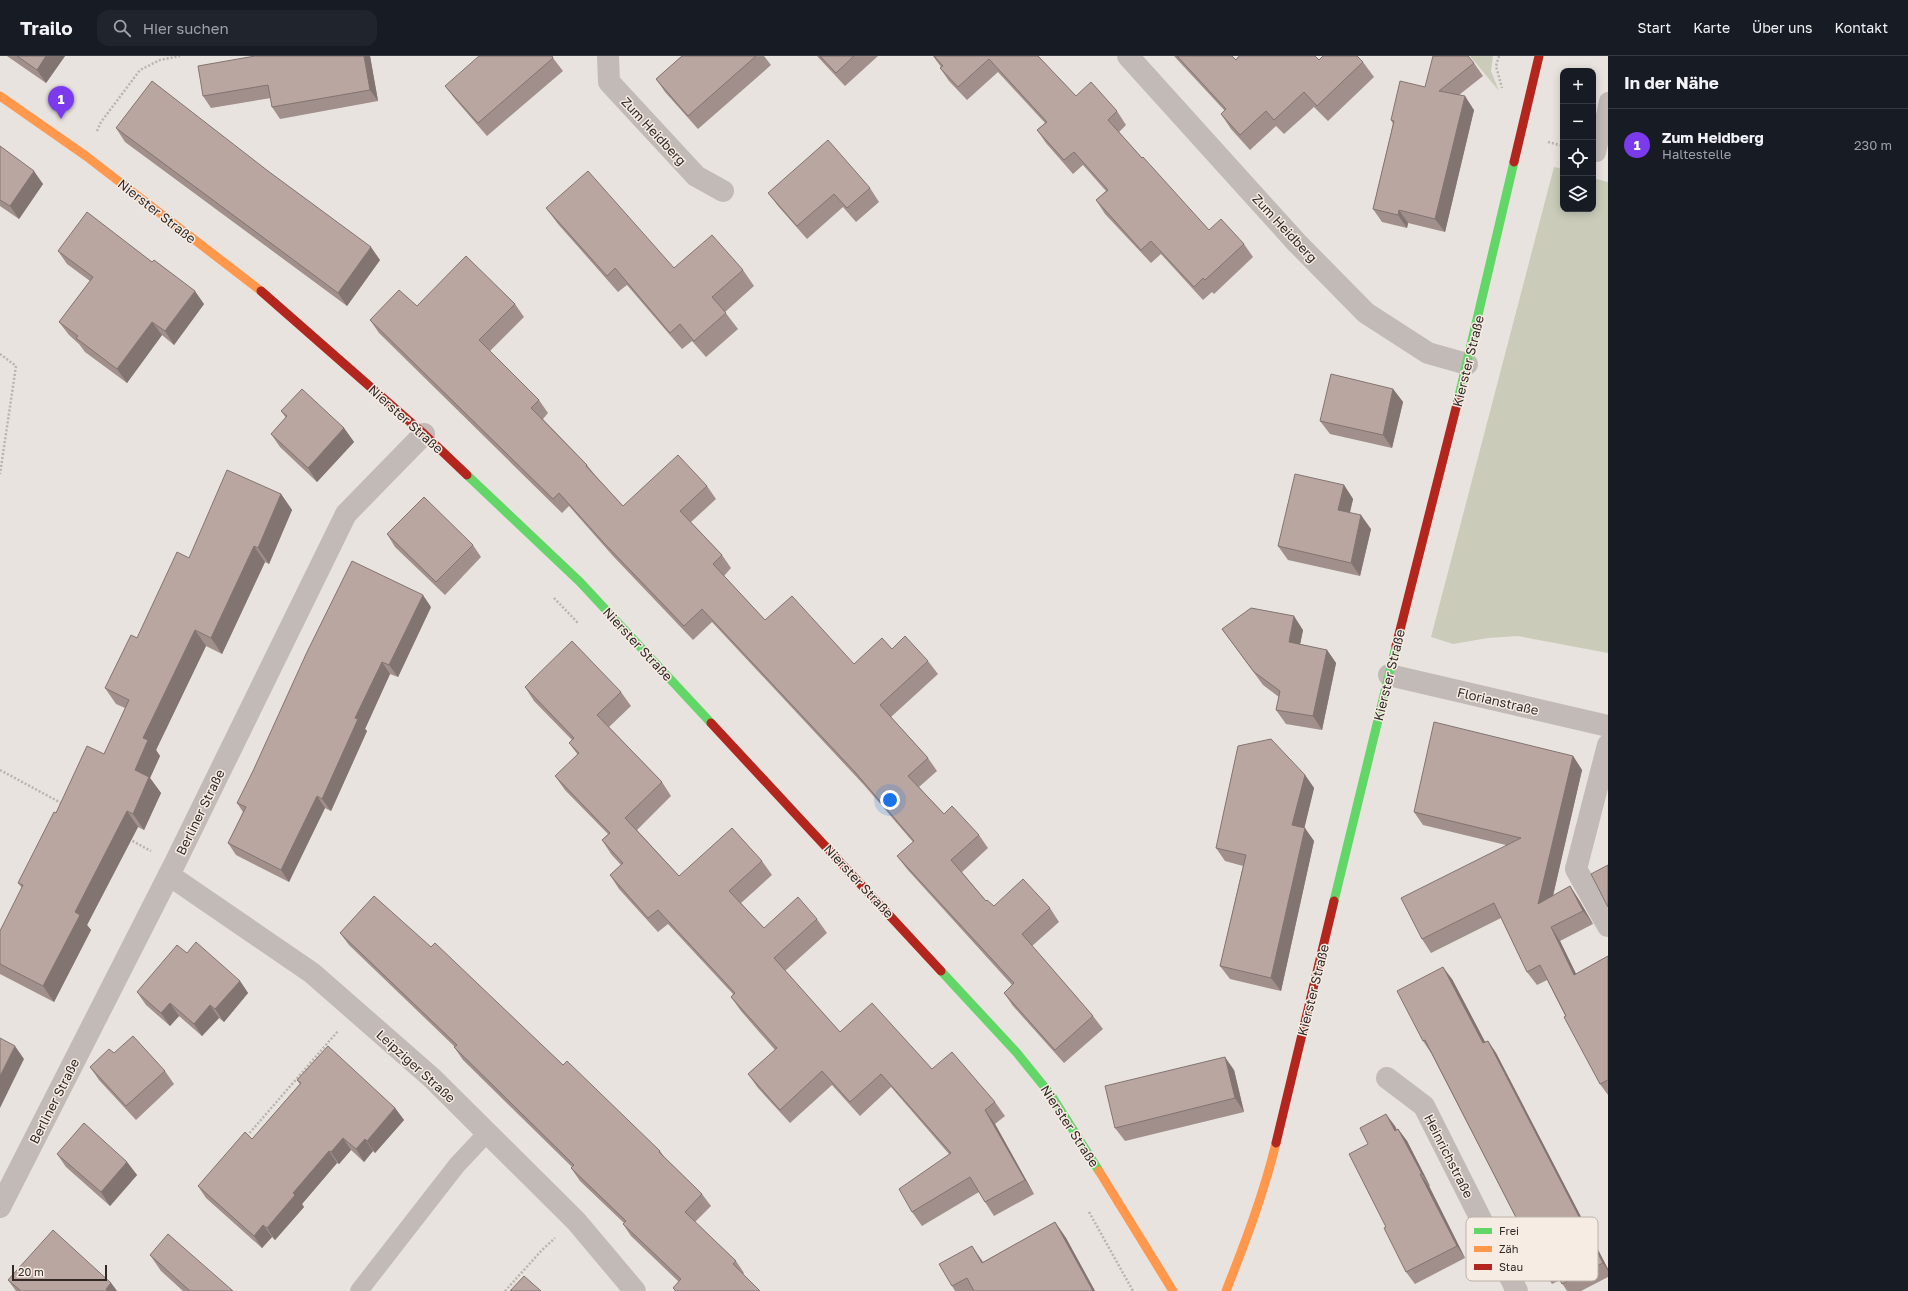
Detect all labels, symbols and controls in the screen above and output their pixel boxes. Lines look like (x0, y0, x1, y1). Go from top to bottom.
search box (97, 10, 377, 46)
text: Trailo (20, 16, 73, 39)
icon: search (111, 17, 133, 39)
text: Hier suchen (143, 19, 229, 37)
text: Start (1638, 19, 1671, 36)
text: Karte (1693, 19, 1730, 36)
text: Über uns (1752, 19, 1812, 36)
text: Kontakt (1834, 19, 1888, 36)
map controls (1560, 68, 1596, 212)
button: + (1560, 68, 1596, 104)
text: In der Nähe (1624, 72, 1719, 93)
pin: 1 (48, 86, 74, 119)
street label: Zum Heidberg (618, 94, 690, 168)
button: − (1560, 104, 1596, 140)
text: Zum Heidberg (1662, 128, 1764, 146)
text: 1 (1634, 137, 1640, 153)
text: 230 m (1854, 137, 1892, 153)
button: locate (1560, 140, 1596, 176)
text: Haltestelle (1662, 146, 1731, 162)
street label: Nierster Straße (115, 176, 199, 246)
button: layers (1560, 176, 1596, 212)
street label: Zum Heidberg (1249, 191, 1321, 265)
street label: Kierster Straße (1449, 314, 1487, 408)
street label: Nierster Straße (366, 381, 446, 457)
street label: Nierster Straße (600, 604, 676, 684)
street label: Kierster Straße (1370, 628, 1408, 722)
street label: Florianstraße (1456, 684, 1540, 718)
street label: Berliner Straße (172, 766, 228, 858)
your location (880, 790, 900, 810)
street label: Nierster Straße (821, 841, 897, 921)
street label: Kierster Straße (1294, 943, 1332, 1037)
street label: Leipziger Straße (373, 1026, 459, 1106)
street label: Berliner Straße (26, 1056, 82, 1146)
street label: Nierster Straße (1038, 1082, 1102, 1170)
street label: Heinrichstraße (1421, 1111, 1477, 1201)
legend (1466, 1217, 1598, 1281)
text: Frei (1499, 1224, 1519, 1237)
text: Zäh (1499, 1242, 1519, 1255)
text: Stau (1499, 1260, 1523, 1273)
scale bar (12, 1263, 107, 1282)
text: 20 m (18, 1265, 44, 1278)

